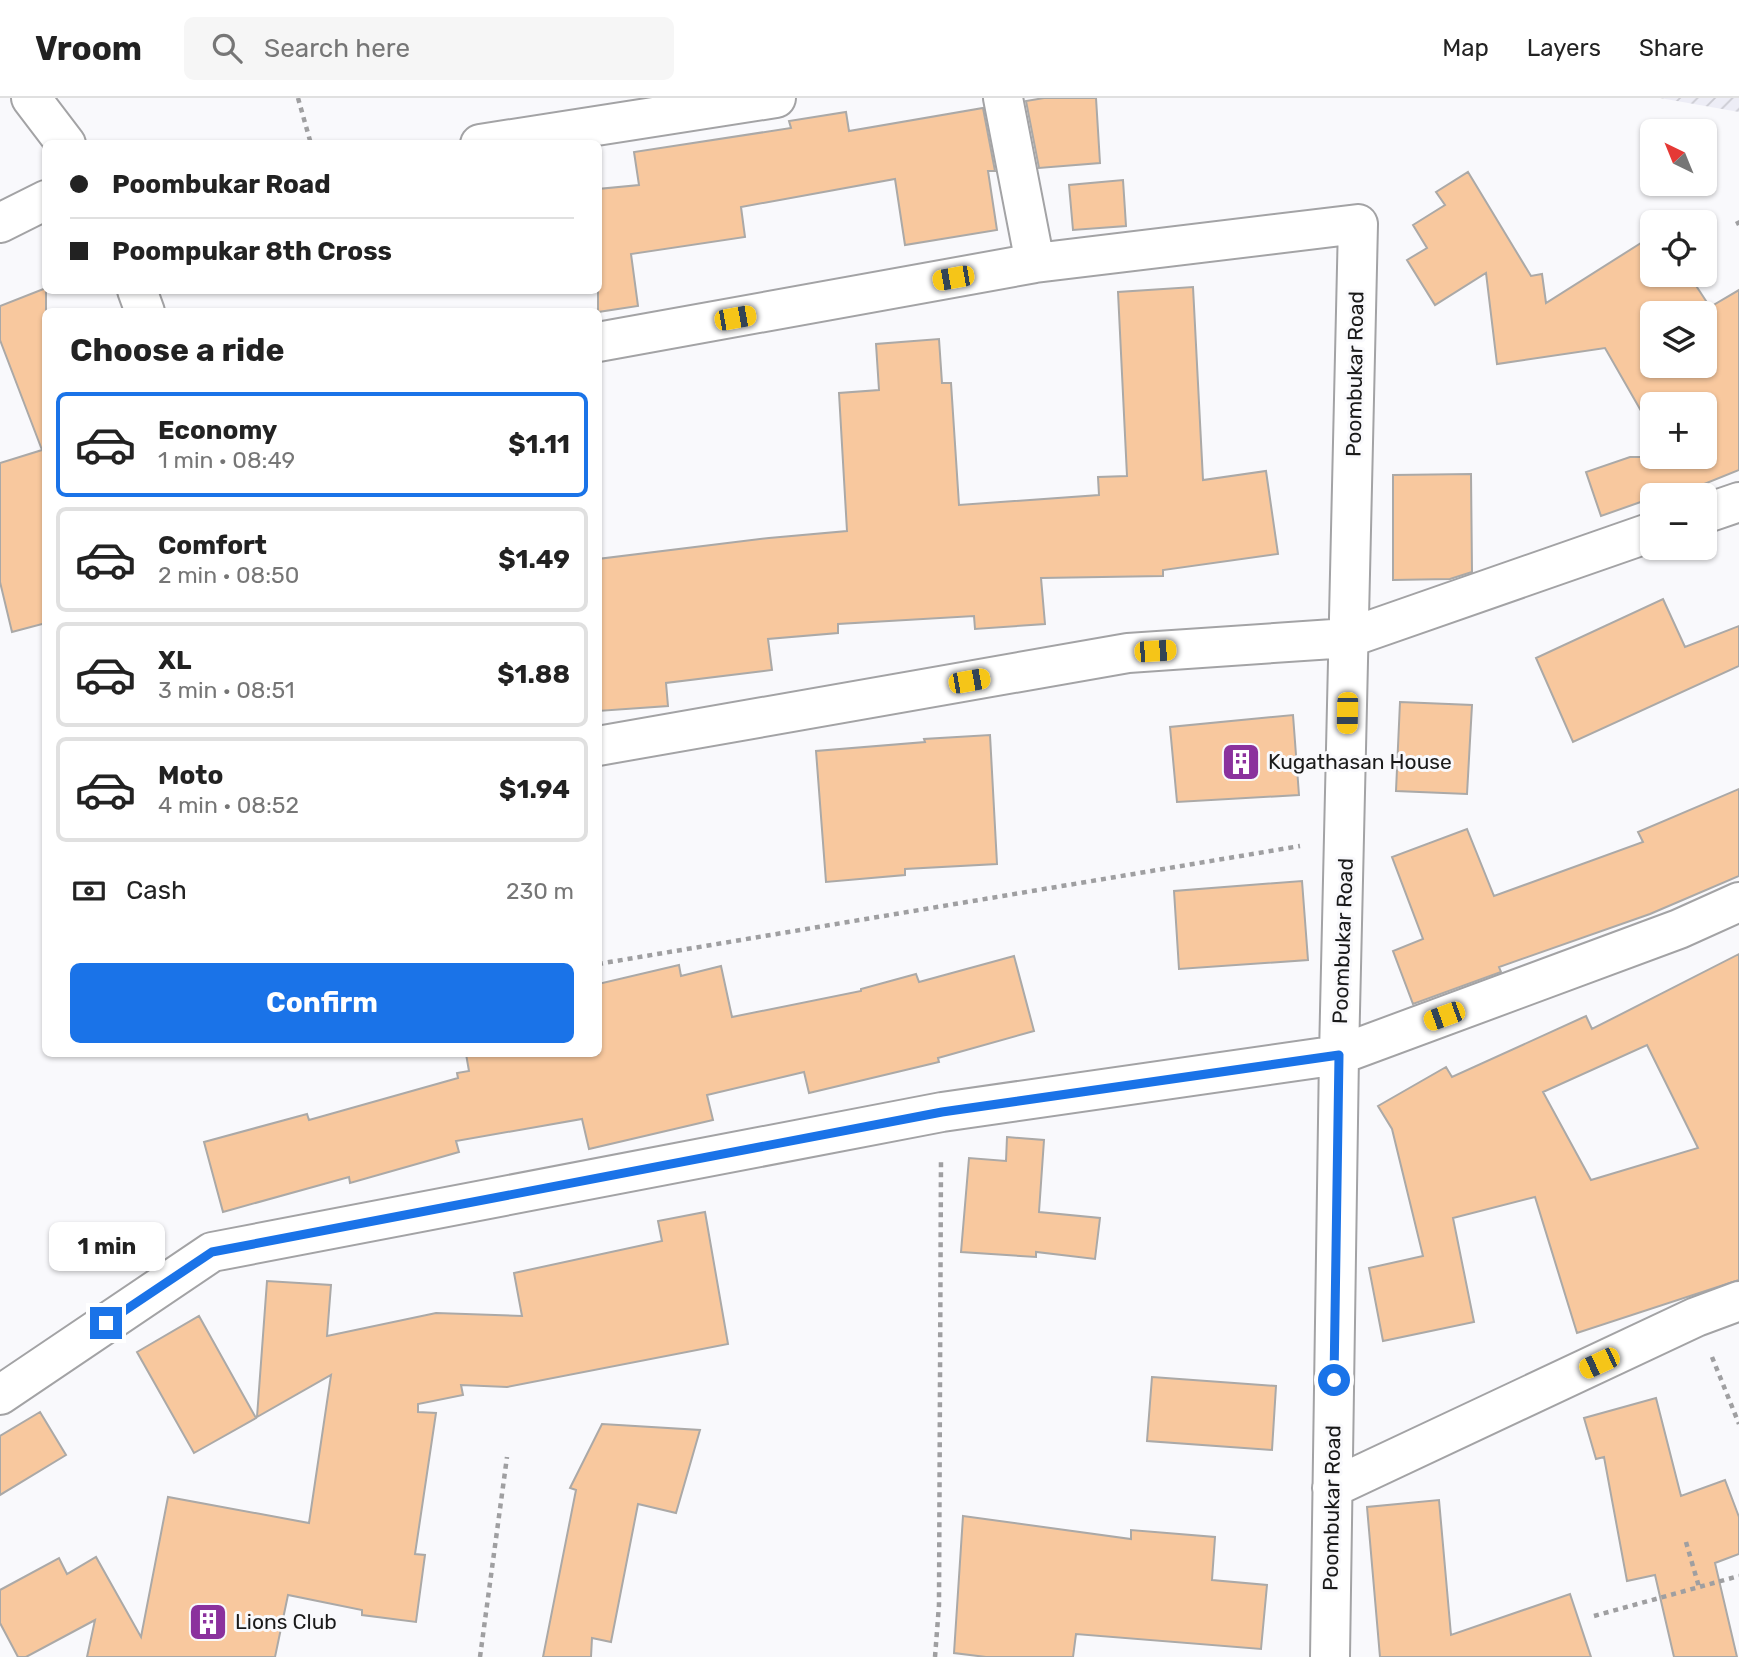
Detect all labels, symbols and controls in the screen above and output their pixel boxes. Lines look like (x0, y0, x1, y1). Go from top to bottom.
search box (184, 17, 674, 80)
text: Vroom (35, 29, 142, 68)
icon: search (208, 29, 246, 67)
text: Search here (264, 33, 410, 64)
text: Map (1442, 34, 1489, 62)
text: Layers (1527, 34, 1601, 62)
text: Share (1639, 34, 1704, 62)
north arrow (1640, 119, 1717, 196)
map controls (1640, 119, 1717, 560)
text: Poombukar Road (112, 169, 331, 200)
button: locate (1640, 210, 1717, 287)
text: Poompukar 8th Cross (112, 236, 392, 267)
car (931, 264, 976, 292)
street label: Poombukar Road (1341, 291, 1368, 457)
button: layers (1640, 301, 1717, 378)
car (713, 304, 758, 332)
text: Choose a ride (70, 331, 284, 369)
button: + (1640, 392, 1717, 469)
icon: car (74, 413, 137, 476)
text: Economy (158, 415, 277, 446)
text: $1.11 (508, 429, 570, 460)
text: 1 min · 08:49 (158, 446, 295, 474)
button: − (1640, 483, 1717, 560)
icon: car (74, 528, 137, 591)
text: Comfort (158, 530, 267, 561)
text: $1.49 (498, 544, 570, 575)
text: 2 min · 08:50 (158, 561, 299, 589)
car (1134, 639, 1177, 663)
icon: car (74, 643, 137, 706)
text: XL (158, 645, 191, 676)
text: $1.88 (497, 659, 570, 690)
car (947, 667, 992, 695)
text: 3 min · 08:51 (158, 676, 295, 704)
car (1337, 692, 1358, 734)
building icon: Kugathasan House (1220, 741, 1262, 783)
place label: Kugathasan House (1268, 749, 1452, 774)
icon: car (74, 758, 137, 821)
text: Moto (158, 760, 223, 791)
text: $1.94 (499, 774, 570, 805)
text: 4 min · 08:52 (158, 791, 299, 819)
street label: Poombukar Road (1327, 858, 1358, 1024)
icon: cash (70, 872, 108, 910)
text: Cash (126, 875, 187, 906)
text: 230 m (506, 877, 574, 905)
button: Confirm (70, 963, 574, 1043)
car (1421, 999, 1468, 1033)
callout: 1 min (48, 1222, 164, 1270)
text: 1 min (78, 1232, 136, 1260)
route end (90, 1307, 122, 1339)
car (1576, 1345, 1623, 1381)
route start (1318, 1364, 1350, 1396)
street label: Poombukar Road (1318, 1425, 1345, 1591)
building icon: Lions Club (187, 1601, 229, 1643)
place label: Lions Club (235, 1609, 337, 1634)

